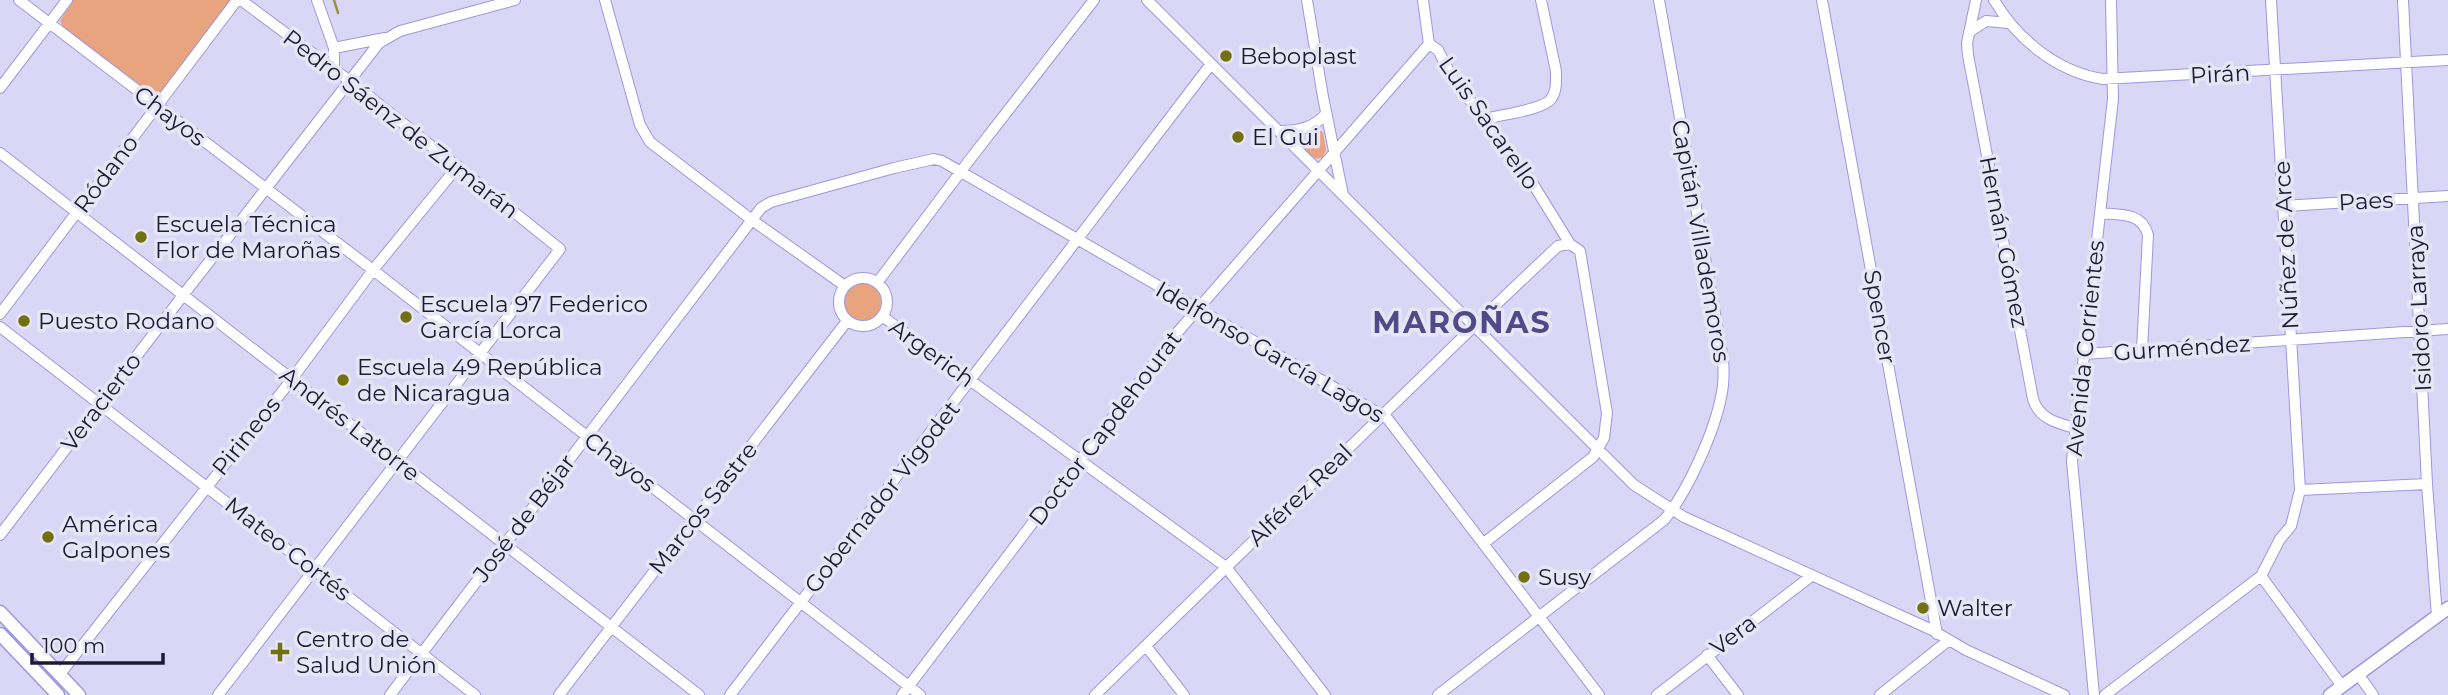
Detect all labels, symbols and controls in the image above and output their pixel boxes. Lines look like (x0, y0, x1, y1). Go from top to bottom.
street label: Pedro Sáenz de Zumarán (278, 23, 524, 225)
place label: Beboplast (1240, 42, 1357, 70)
marker: Beboplast (1218, 48, 1234, 64)
street label: Luis Sacarello (1433, 51, 1545, 195)
street label: Pirán (2189, 58, 2251, 90)
street label: Chayos (129, 80, 211, 152)
street label: Capitán Villademoros (1666, 117, 1736, 365)
place label: El Gui (1252, 123, 1319, 151)
marker: El Gui (1230, 129, 1246, 145)
street label: Ródano (68, 130, 144, 218)
street label: Hernán Gómez (1974, 154, 2034, 330)
street label: Núñez de Arce (2268, 160, 2304, 330)
street label: Paes (2338, 186, 2394, 216)
place label: Escuela Técnica Flor de Maroñas (155, 210, 340, 264)
street label: Isidoro Larraya (2401, 224, 2437, 392)
marker: Escuela Técnica Flor de Maroñas (133, 229, 149, 245)
street label: Avenida Corrientes (2060, 239, 2110, 457)
street label: Spencer (1858, 268, 1902, 366)
street label: Idelfonso García Lagos (1151, 275, 1389, 429)
place label: Escuela 97 Federico García Lorca (420, 290, 648, 344)
district label: MAROÑAS (1372, 304, 1552, 341)
place label: Puesto Rodano (38, 307, 215, 335)
marker: Escuela 97 Federico García Lorca (398, 309, 414, 325)
marker: Puesto Rodano (16, 313, 32, 329)
street label: Argerich (884, 313, 980, 393)
street label: Doctor Capdehourat (1023, 325, 1187, 531)
street label: Gurméndez (2113, 329, 2251, 367)
street label: Veracierto (55, 347, 147, 457)
place label: Escuela 49 República de Nicaragua (357, 353, 603, 407)
street label: Andrés Latorre (274, 361, 426, 487)
marker: Escuela 49 República de Nicaragua (335, 372, 351, 388)
street label: Pirineos (206, 391, 286, 481)
street label: Gobernador Vigodet (798, 395, 966, 599)
street label: Chayos (579, 426, 661, 498)
street label: Marcos Sastre (643, 436, 763, 580)
street label: Alférez Real (1242, 438, 1358, 552)
street label: José de Béjar (466, 449, 581, 588)
street label: Mateo Cortés (219, 491, 357, 607)
place label: América Galpones (62, 510, 170, 564)
marker: América Galpones (40, 529, 56, 545)
place label: Susy (1538, 563, 1592, 591)
marker: Susy (1516, 569, 1532, 585)
place label: Walter (1937, 594, 2013, 622)
marker: Walter (1915, 600, 1931, 616)
street label: Vera (1704, 609, 1762, 661)
scale bar (32, 622, 163, 666)
place label: Centro de Salud Unión (296, 625, 437, 679)
text: 100 m (42, 633, 105, 658)
marker: Centro de Salud Unión (270, 642, 290, 662)

